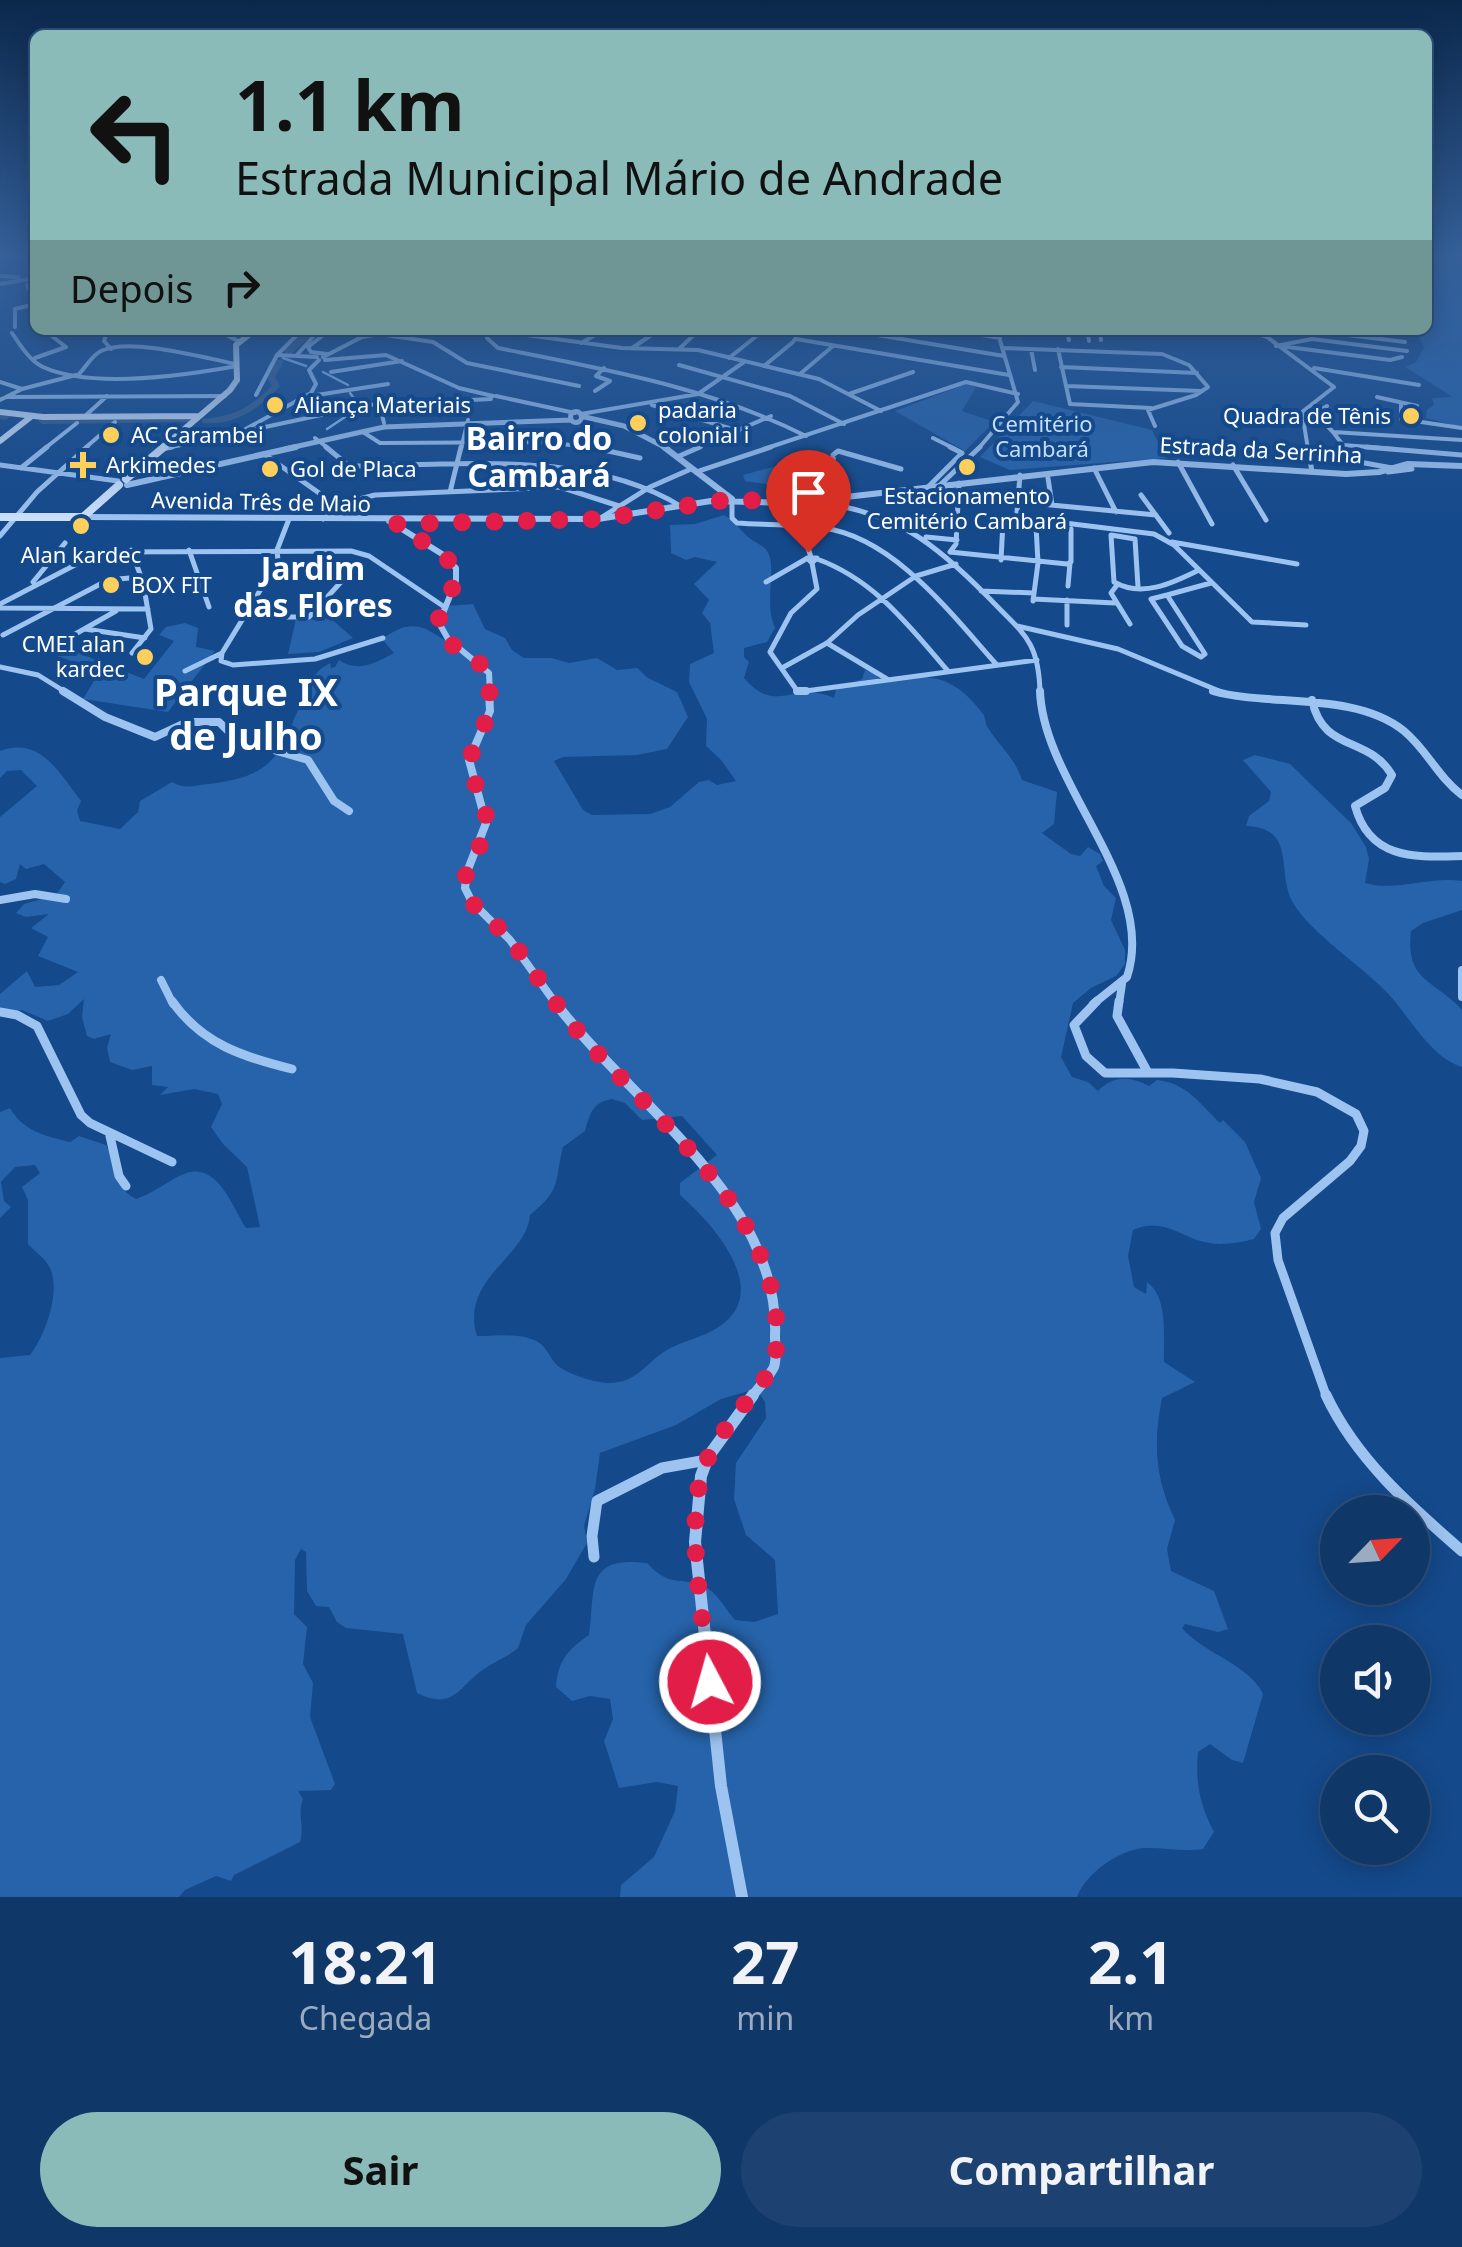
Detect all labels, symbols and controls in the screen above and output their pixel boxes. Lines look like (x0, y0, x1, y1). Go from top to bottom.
text: 1.1 km (235, 56, 465, 152)
icon: left (70, 70, 200, 200)
text: Estrada Municipal Mário de Andrade (235, 147, 1003, 208)
icon: right (214, 260, 269, 315)
text: Depois (70, 262, 194, 314)
place label: Aliança Materiais (295, 389, 471, 419)
marker: Aliança Materiais (264, 394, 286, 416)
place label: padaria colonial i (658, 394, 750, 449)
place label: Quadra de Tênis (1223, 400, 1391, 430)
marker: Quadra de Tênis (1400, 405, 1422, 427)
park label: Cemitério Cambará (992, 408, 1092, 463)
marker: padaria colonial i (627, 412, 649, 434)
district label: Bairro do Cambará (466, 416, 612, 496)
place label: AC Carambei (131, 419, 264, 449)
marker: AC Carambei (100, 424, 122, 446)
street label: Estrada da Serrinha (1159, 429, 1363, 469)
place label: Arkimedes (106, 449, 216, 479)
pin (766, 450, 851, 553)
marker: Arkimedes (70, 452, 96, 478)
place label: Gol de Placa (290, 453, 417, 483)
marker: Estacionamento Cemitério Cambará (956, 456, 978, 478)
marker: Gol de Placa (259, 458, 281, 480)
icon: arrive (781, 465, 836, 520)
place label: Estacionamento Cemitério Cambará (867, 480, 1067, 535)
street label: Avenida Três de Maio (151, 484, 371, 518)
marker: Alan kardec (70, 515, 92, 537)
place label: Alan kardec (21, 539, 141, 569)
district label: Jardim das Flores (233, 546, 393, 626)
place label: BOX FIT (131, 569, 212, 599)
marker: BOX FIT (100, 574, 122, 596)
place label: CMEI alan kardec (22, 628, 125, 683)
marker: CMEI alan kardec (134, 646, 156, 668)
district label: Parque IX de Julho (154, 665, 339, 761)
north arrow (1320, 1495, 1430, 1605)
map controls (1320, 1495, 1430, 1865)
button: sound (1320, 1625, 1430, 1735)
position arrow (658, 1630, 762, 1734)
button: search (1320, 1755, 1430, 1865)
text: 18:21 (288, 1920, 443, 2002)
text: 27 (731, 1920, 800, 2002)
text: 2.1 (1088, 1920, 1174, 2002)
text: Chegada (299, 1996, 432, 2039)
text: min (736, 1996, 794, 2039)
text: km (1107, 1996, 1154, 2039)
button: Sair (40, 2112, 721, 2227)
button: Compartilhar (741, 2112, 1422, 2227)

